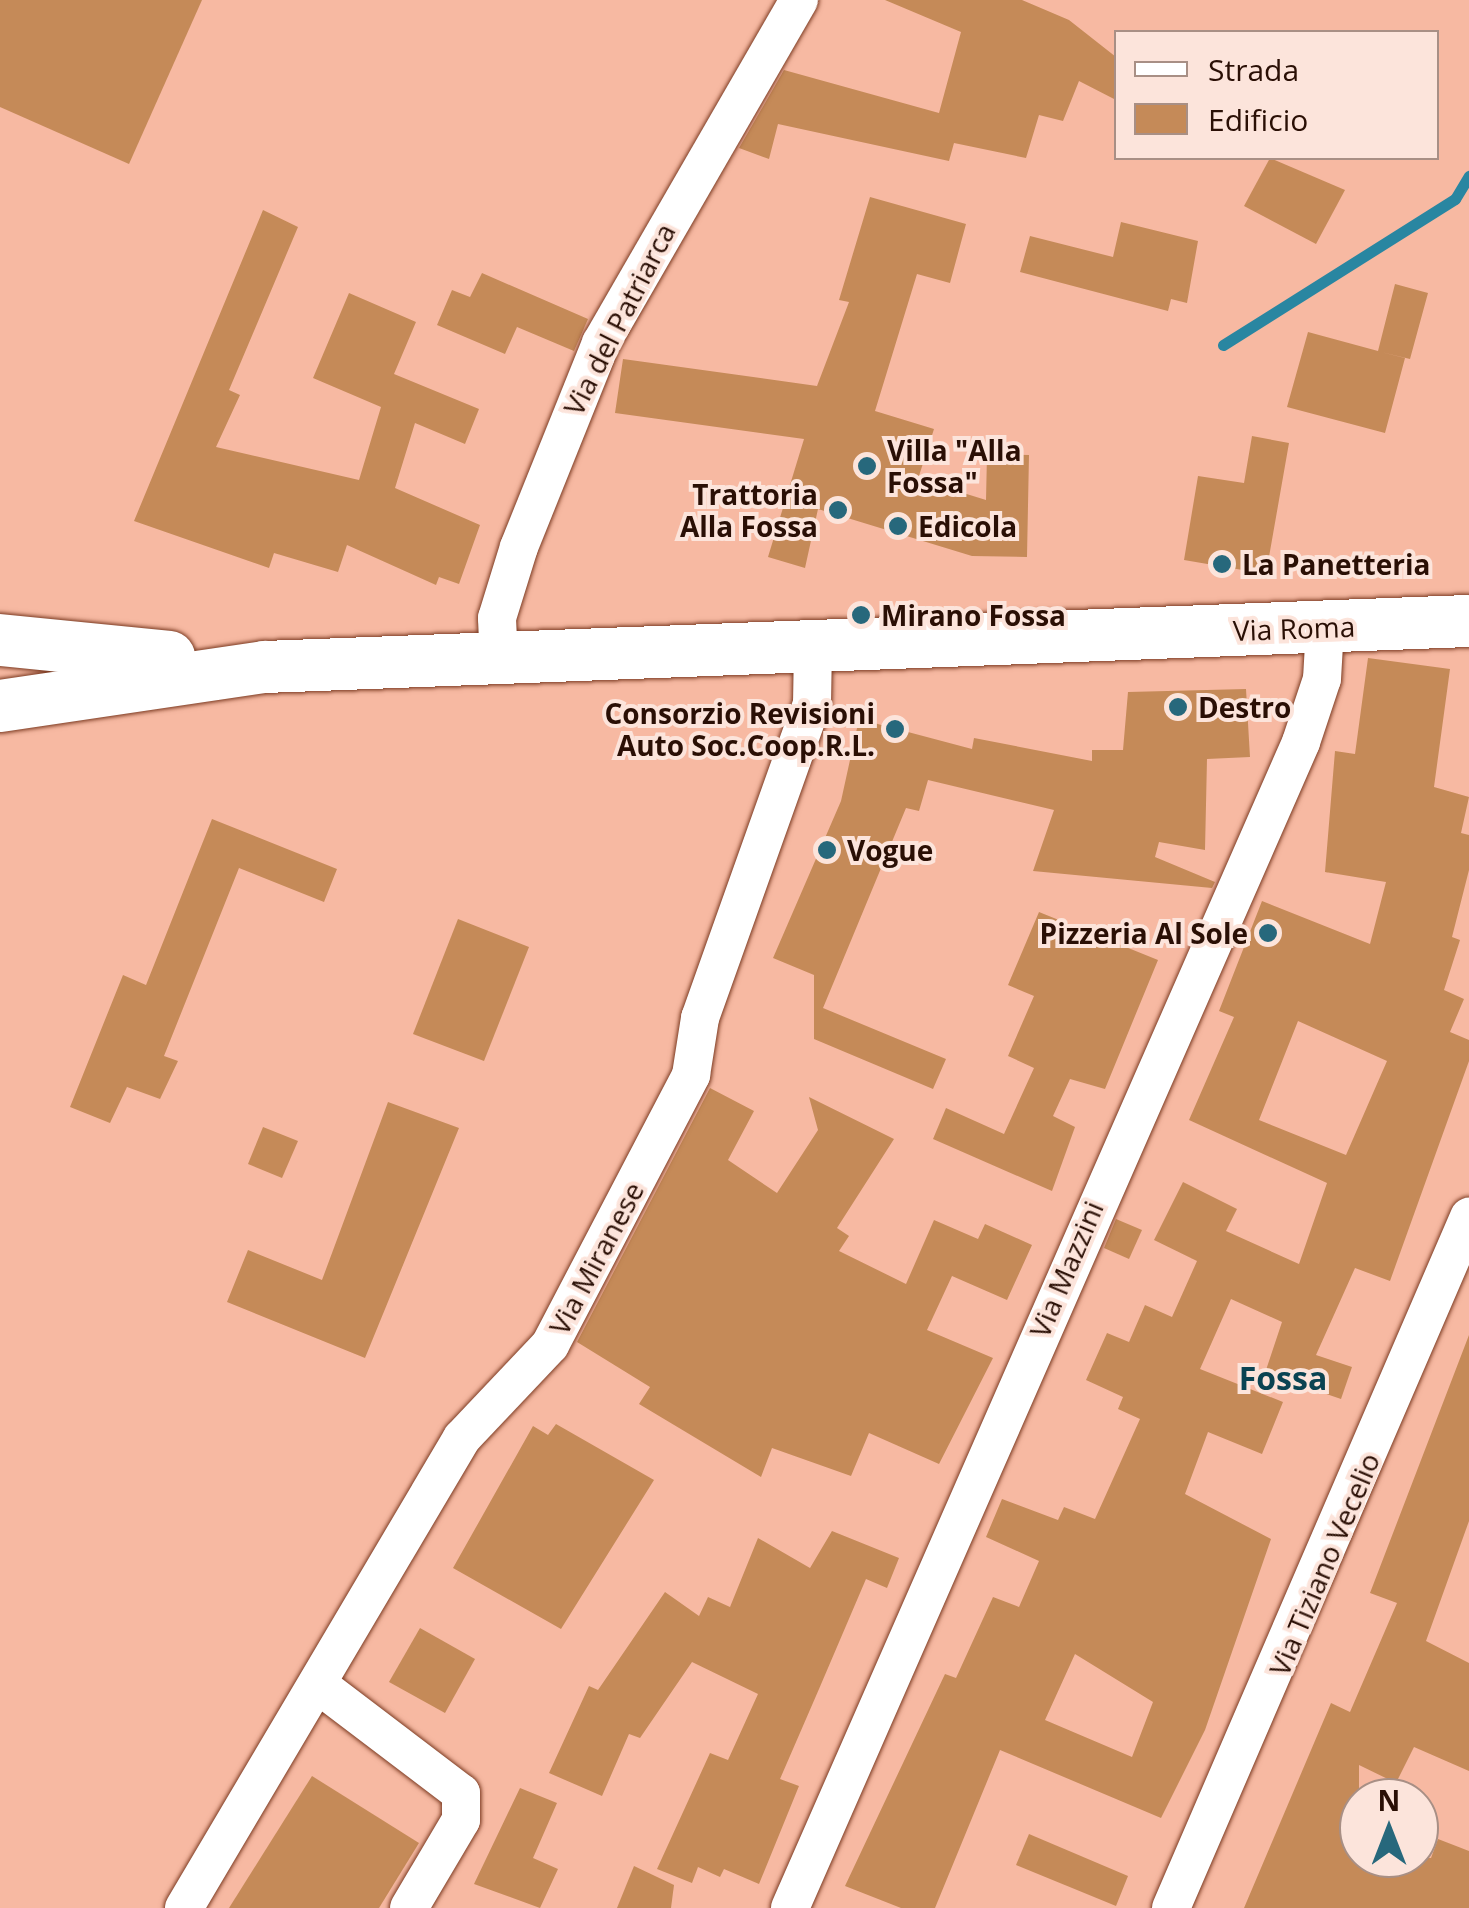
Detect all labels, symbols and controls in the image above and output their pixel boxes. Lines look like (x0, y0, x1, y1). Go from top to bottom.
legend (1114, 30, 1439, 160)
text: Strada (1208, 49, 1299, 90)
text: Edificio (1208, 99, 1308, 140)
street label: Via del Patriarca (556, 218, 682, 420)
place label: Villa "Alla Fossa" (887, 433, 1022, 499)
marker: Villa "Alla Fossa" (856, 455, 878, 477)
place label: Trattoria Alla Fossa (680, 477, 818, 543)
marker: Trattoria Alla Fossa (827, 499, 849, 521)
place label: Edicola (918, 509, 1017, 543)
marker: Edicola (887, 515, 909, 537)
place label: La Panetteria (1242, 547, 1430, 581)
marker: La Panetteria (1211, 553, 1233, 575)
place label: Mirano Fossa (881, 598, 1066, 632)
marker: Mirano Fossa (850, 604, 872, 626)
street label: Via Roma (1232, 609, 1356, 647)
place label: Destro (1198, 690, 1291, 724)
place label: Consorzio Revisioni Auto Soc.Coop.R.L. (604, 696, 875, 762)
marker: Destro (1167, 696, 1189, 718)
marker: Consorzio Revisioni Auto Soc.Coop.R.L. (884, 718, 906, 740)
place label: Vogue (847, 833, 933, 867)
marker: Vogue (816, 839, 838, 861)
place label: Pizzeria Al Sole (1040, 916, 1248, 950)
marker: Pizzeria Al Sole (1257, 922, 1279, 944)
street label: Via Miranese (542, 1176, 650, 1340)
street label: Via Mazzini (1022, 1196, 1110, 1342)
district label: Fossa (1239, 1359, 1327, 1397)
street label: Via Tiziano Vecelio (1262, 1448, 1386, 1680)
north arrow (1339, 1778, 1439, 1878)
text: N (1378, 1781, 1400, 1819)

